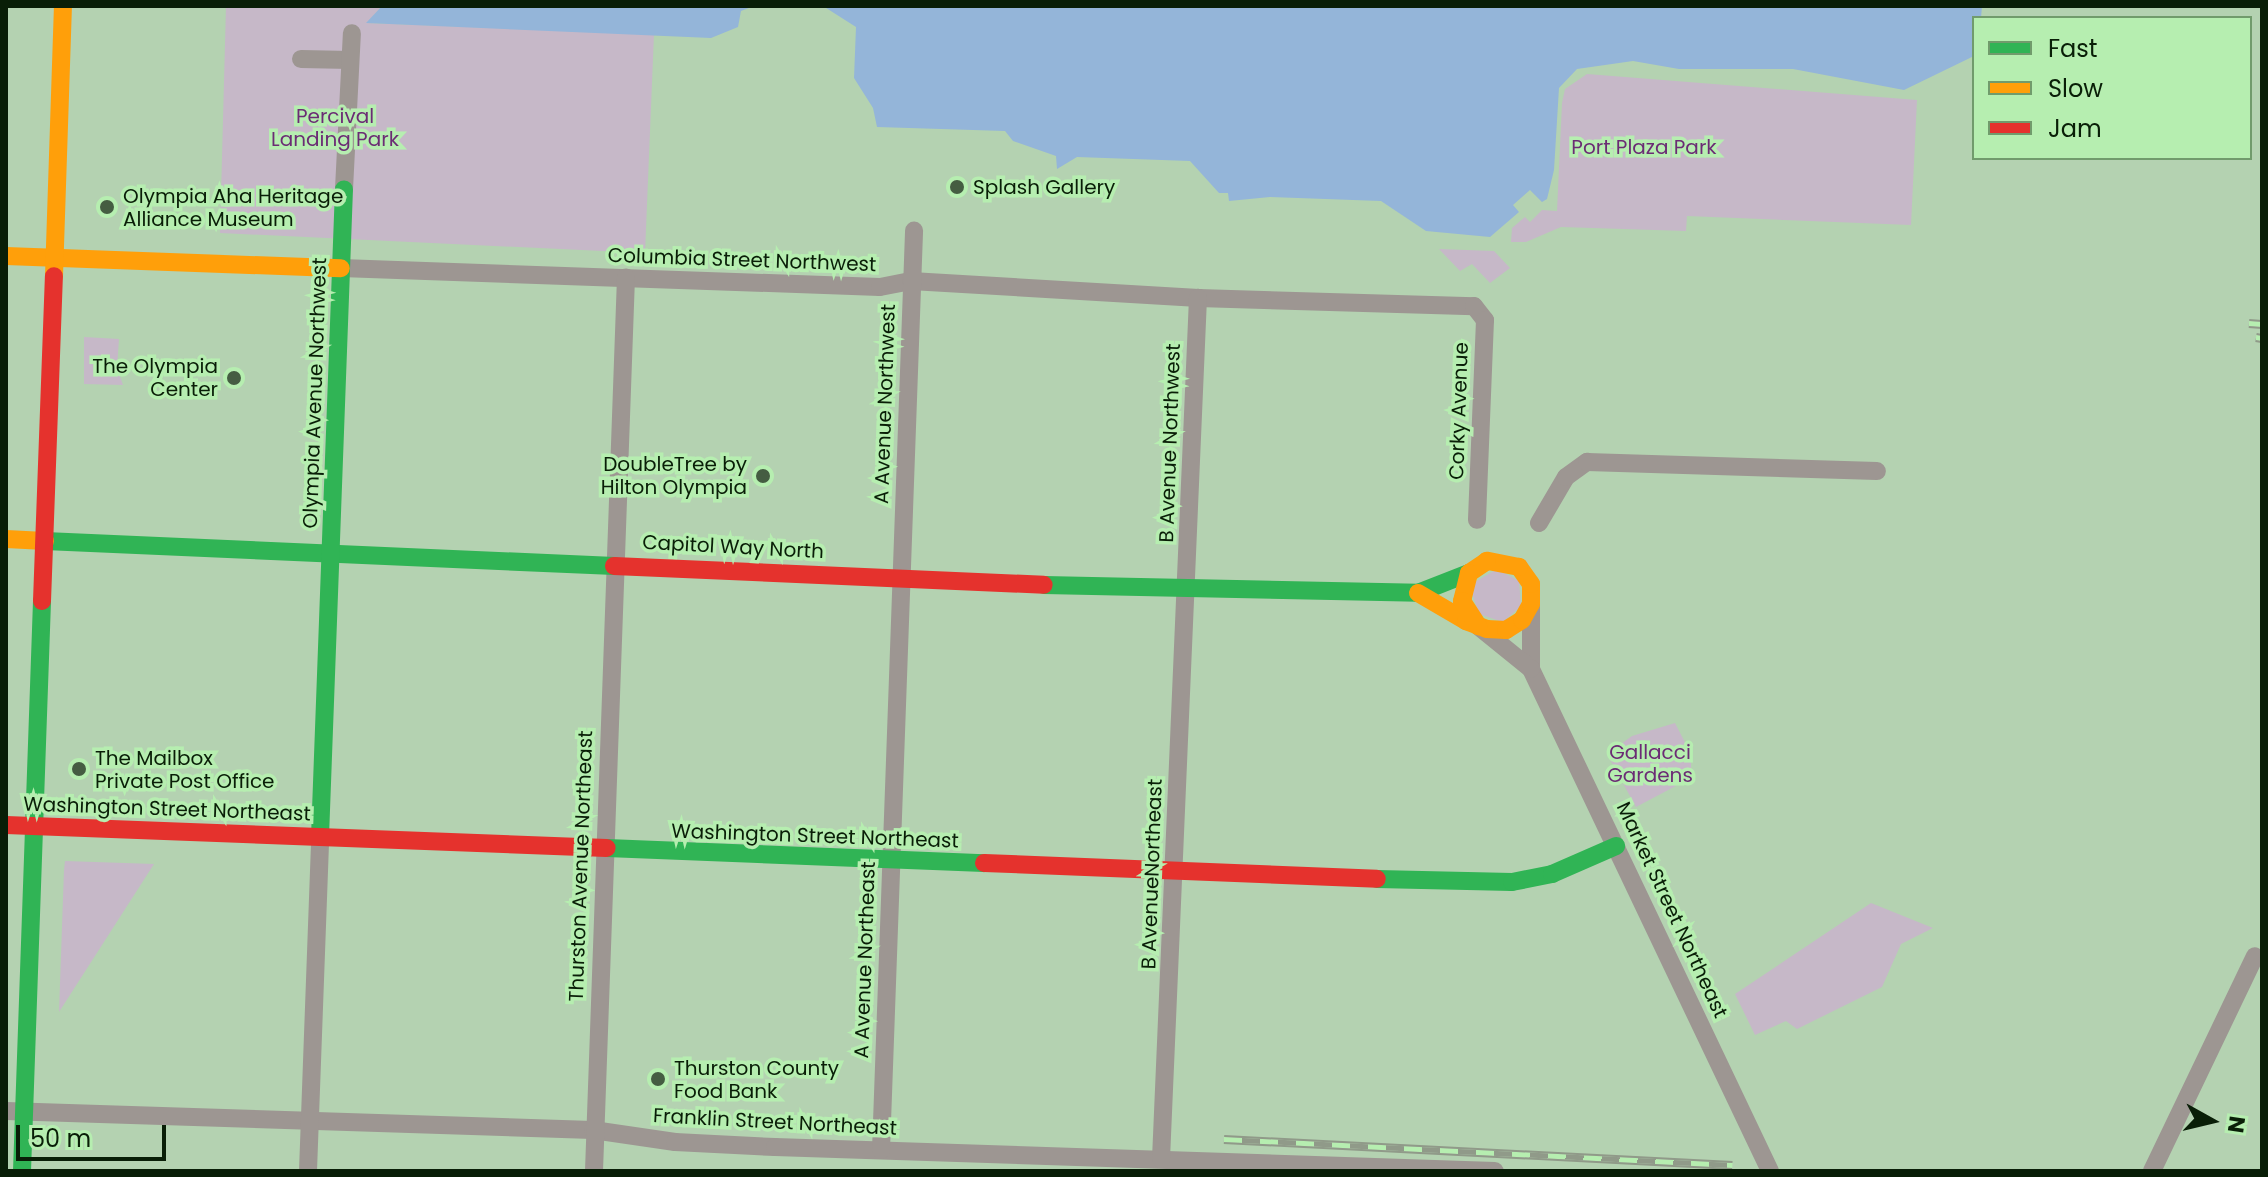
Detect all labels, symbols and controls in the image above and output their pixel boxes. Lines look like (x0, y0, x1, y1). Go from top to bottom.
legend (1972, 16, 2252, 160)
text: Fast (2048, 32, 2098, 65)
text: Slow (2048, 72, 2103, 105)
park label: Percival Landing Park (271, 105, 399, 152)
text: Jam (2048, 112, 2102, 145)
park label: Port Plaza Park (1571, 135, 1717, 159)
place label: Splash Gallery (973, 175, 1115, 199)
marker: Splash Gallery (948, 178, 966, 196)
place label: Olympia Aha Heritage Alliance Museum (123, 184, 343, 231)
marker: Olympia Aha Heritage Alliance Museum (98, 198, 116, 216)
street label: Columbia Street Northwest (607, 243, 877, 277)
street label: Olympia Avenue Northwest (298, 257, 332, 529)
street label: A Avenue Northwest (870, 304, 900, 504)
street label: Corky Avenue (1445, 342, 1473, 480)
street label: B Avenue Northwest (1155, 343, 1185, 543)
place label: The Olympia Center (92, 354, 218, 401)
marker: The Olympia Center (225, 369, 243, 387)
place label: DoubleTree by Hilton Olympia (601, 452, 747, 499)
marker: DoubleTree by Hilton Olympia (754, 467, 772, 485)
street label: Capitol Way North (642, 530, 824, 564)
street label: Thurston Avenue Northeast (564, 730, 598, 1002)
park label: Gallacci Gardens (1607, 741, 1693, 788)
place label: The Mailbox Private Post Office (95, 746, 274, 793)
marker: The Mailbox Private Post Office (70, 760, 88, 778)
street label: B AvenueNortheast (1137, 778, 1167, 970)
street label: Washington Street Northeast (23, 792, 311, 826)
street label: Market Street Northeast (1611, 798, 1733, 1022)
street label: Washington Street Northeast (671, 819, 959, 853)
street label: A Avenue Northeast (850, 861, 880, 1059)
place label: Thurston County Food Bank (674, 1056, 839, 1103)
marker: Thurston County Food Bank (649, 1070, 667, 1088)
north arrow (2172, 1081, 2252, 1161)
street label: Franklin Street Northeast (652, 1104, 898, 1140)
scale bar (20, 1109, 170, 1159)
text: N (2220, 1114, 2253, 1135)
text: 50 m (30, 1122, 91, 1155)

